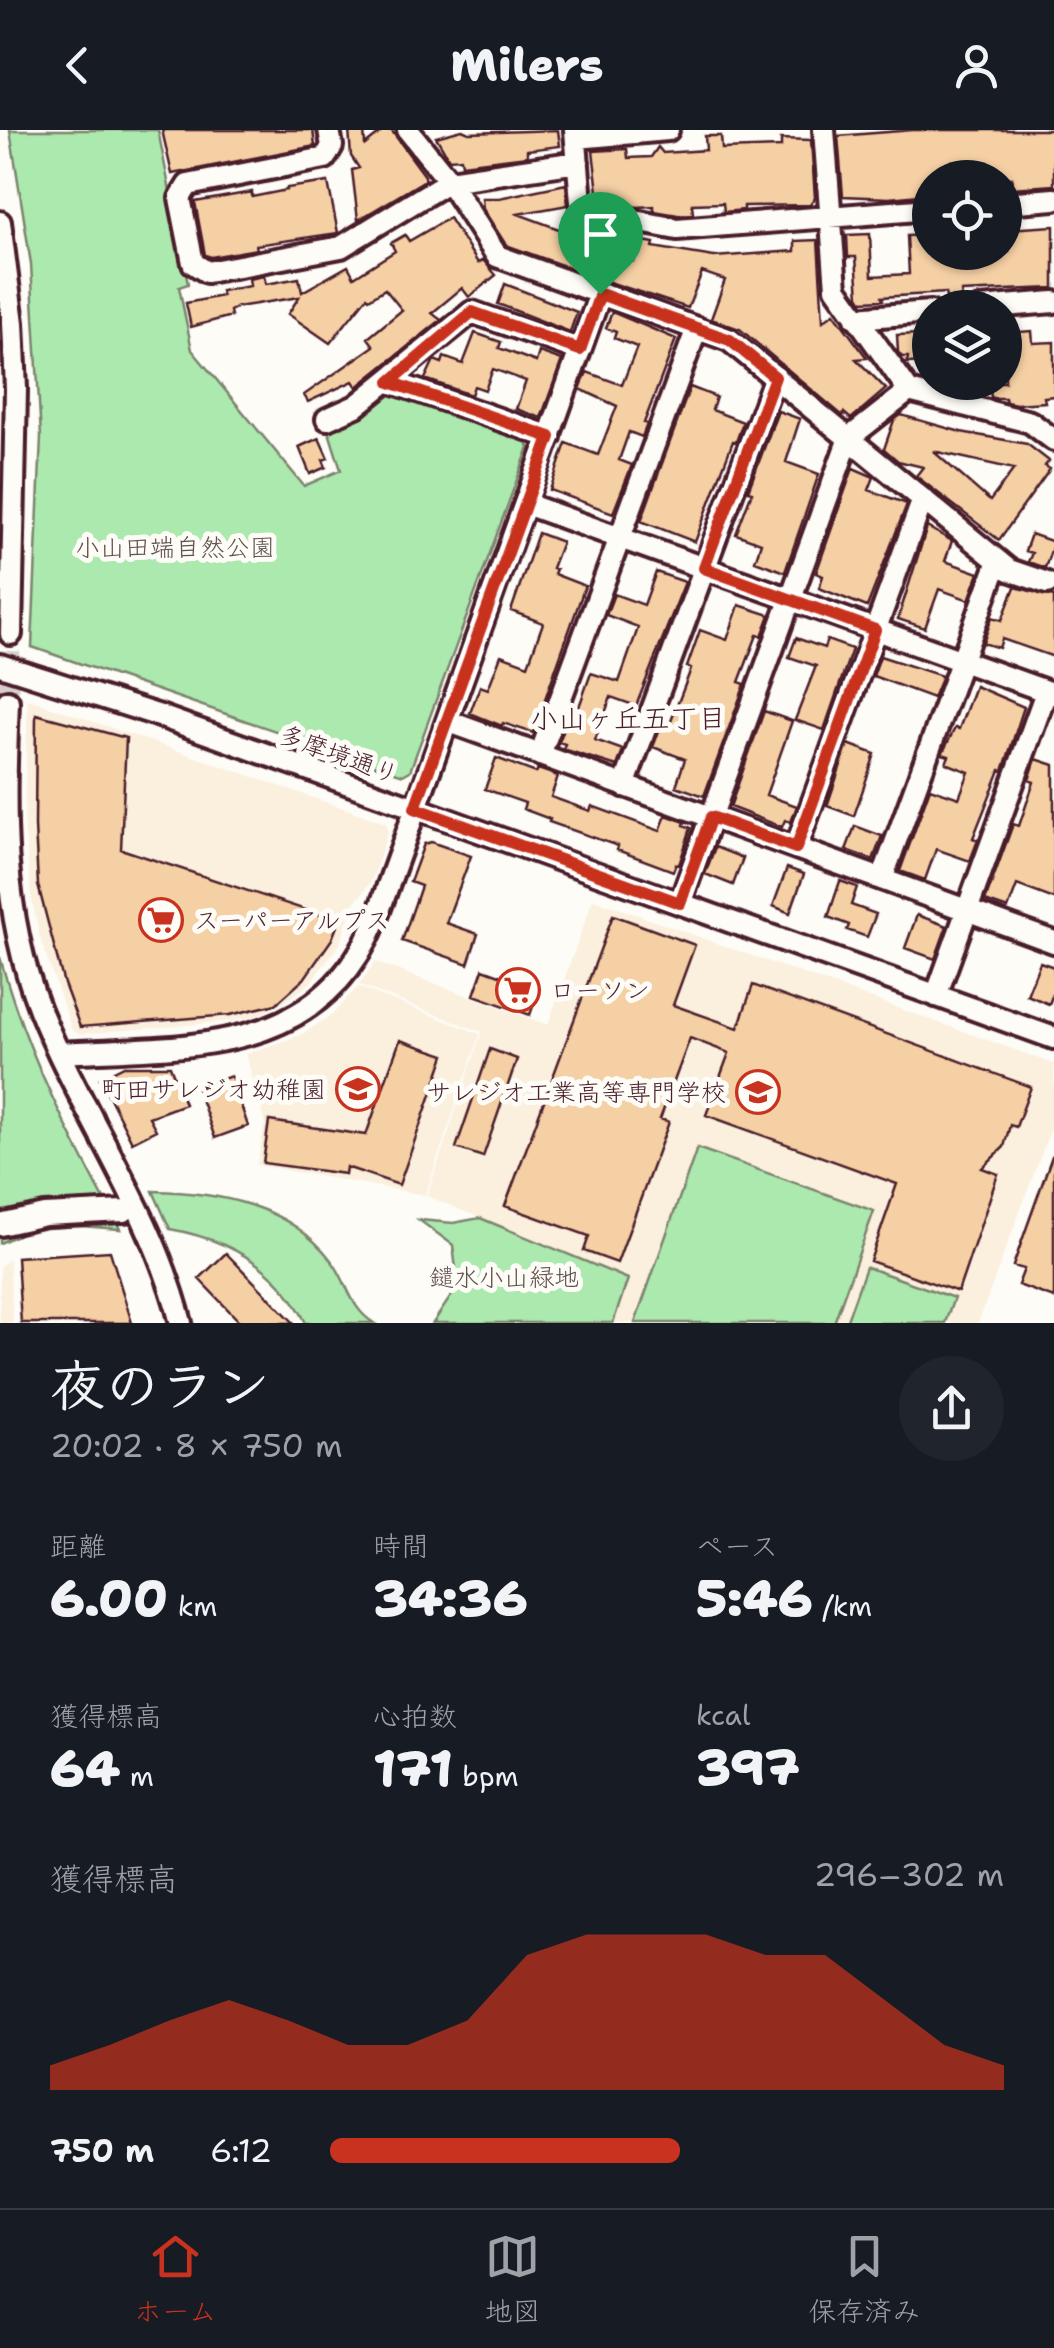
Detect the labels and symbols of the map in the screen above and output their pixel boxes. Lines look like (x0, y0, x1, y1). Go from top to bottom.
pin (558, 192, 643, 295)
park label: 小山田端自然公園 (75, 530, 275, 564)
district label: 小山ヶ丘五丁目 (530, 699, 726, 737)
street label: 多摩境通り (274, 717, 404, 791)
supermarket icon: スーパーアルプス (138, 897, 184, 943)
place label: スーパーアルプス (194, 903, 390, 937)
supermarket icon: ローソン (495, 967, 541, 1013)
place label: ローソン (550, 973, 650, 1007)
school or university icon: 町田サレジオ幼稚園 (335, 1066, 381, 1112)
school or university icon: サレジオ工業高等専門学校 (735, 1069, 781, 1115)
place label: 町田サレジオ幼稚園 (101, 1072, 326, 1106)
place label: サレジオ工業高等専門学校 (426, 1075, 726, 1109)
park label: 鑓水小山緑地 (429, 1260, 579, 1294)

